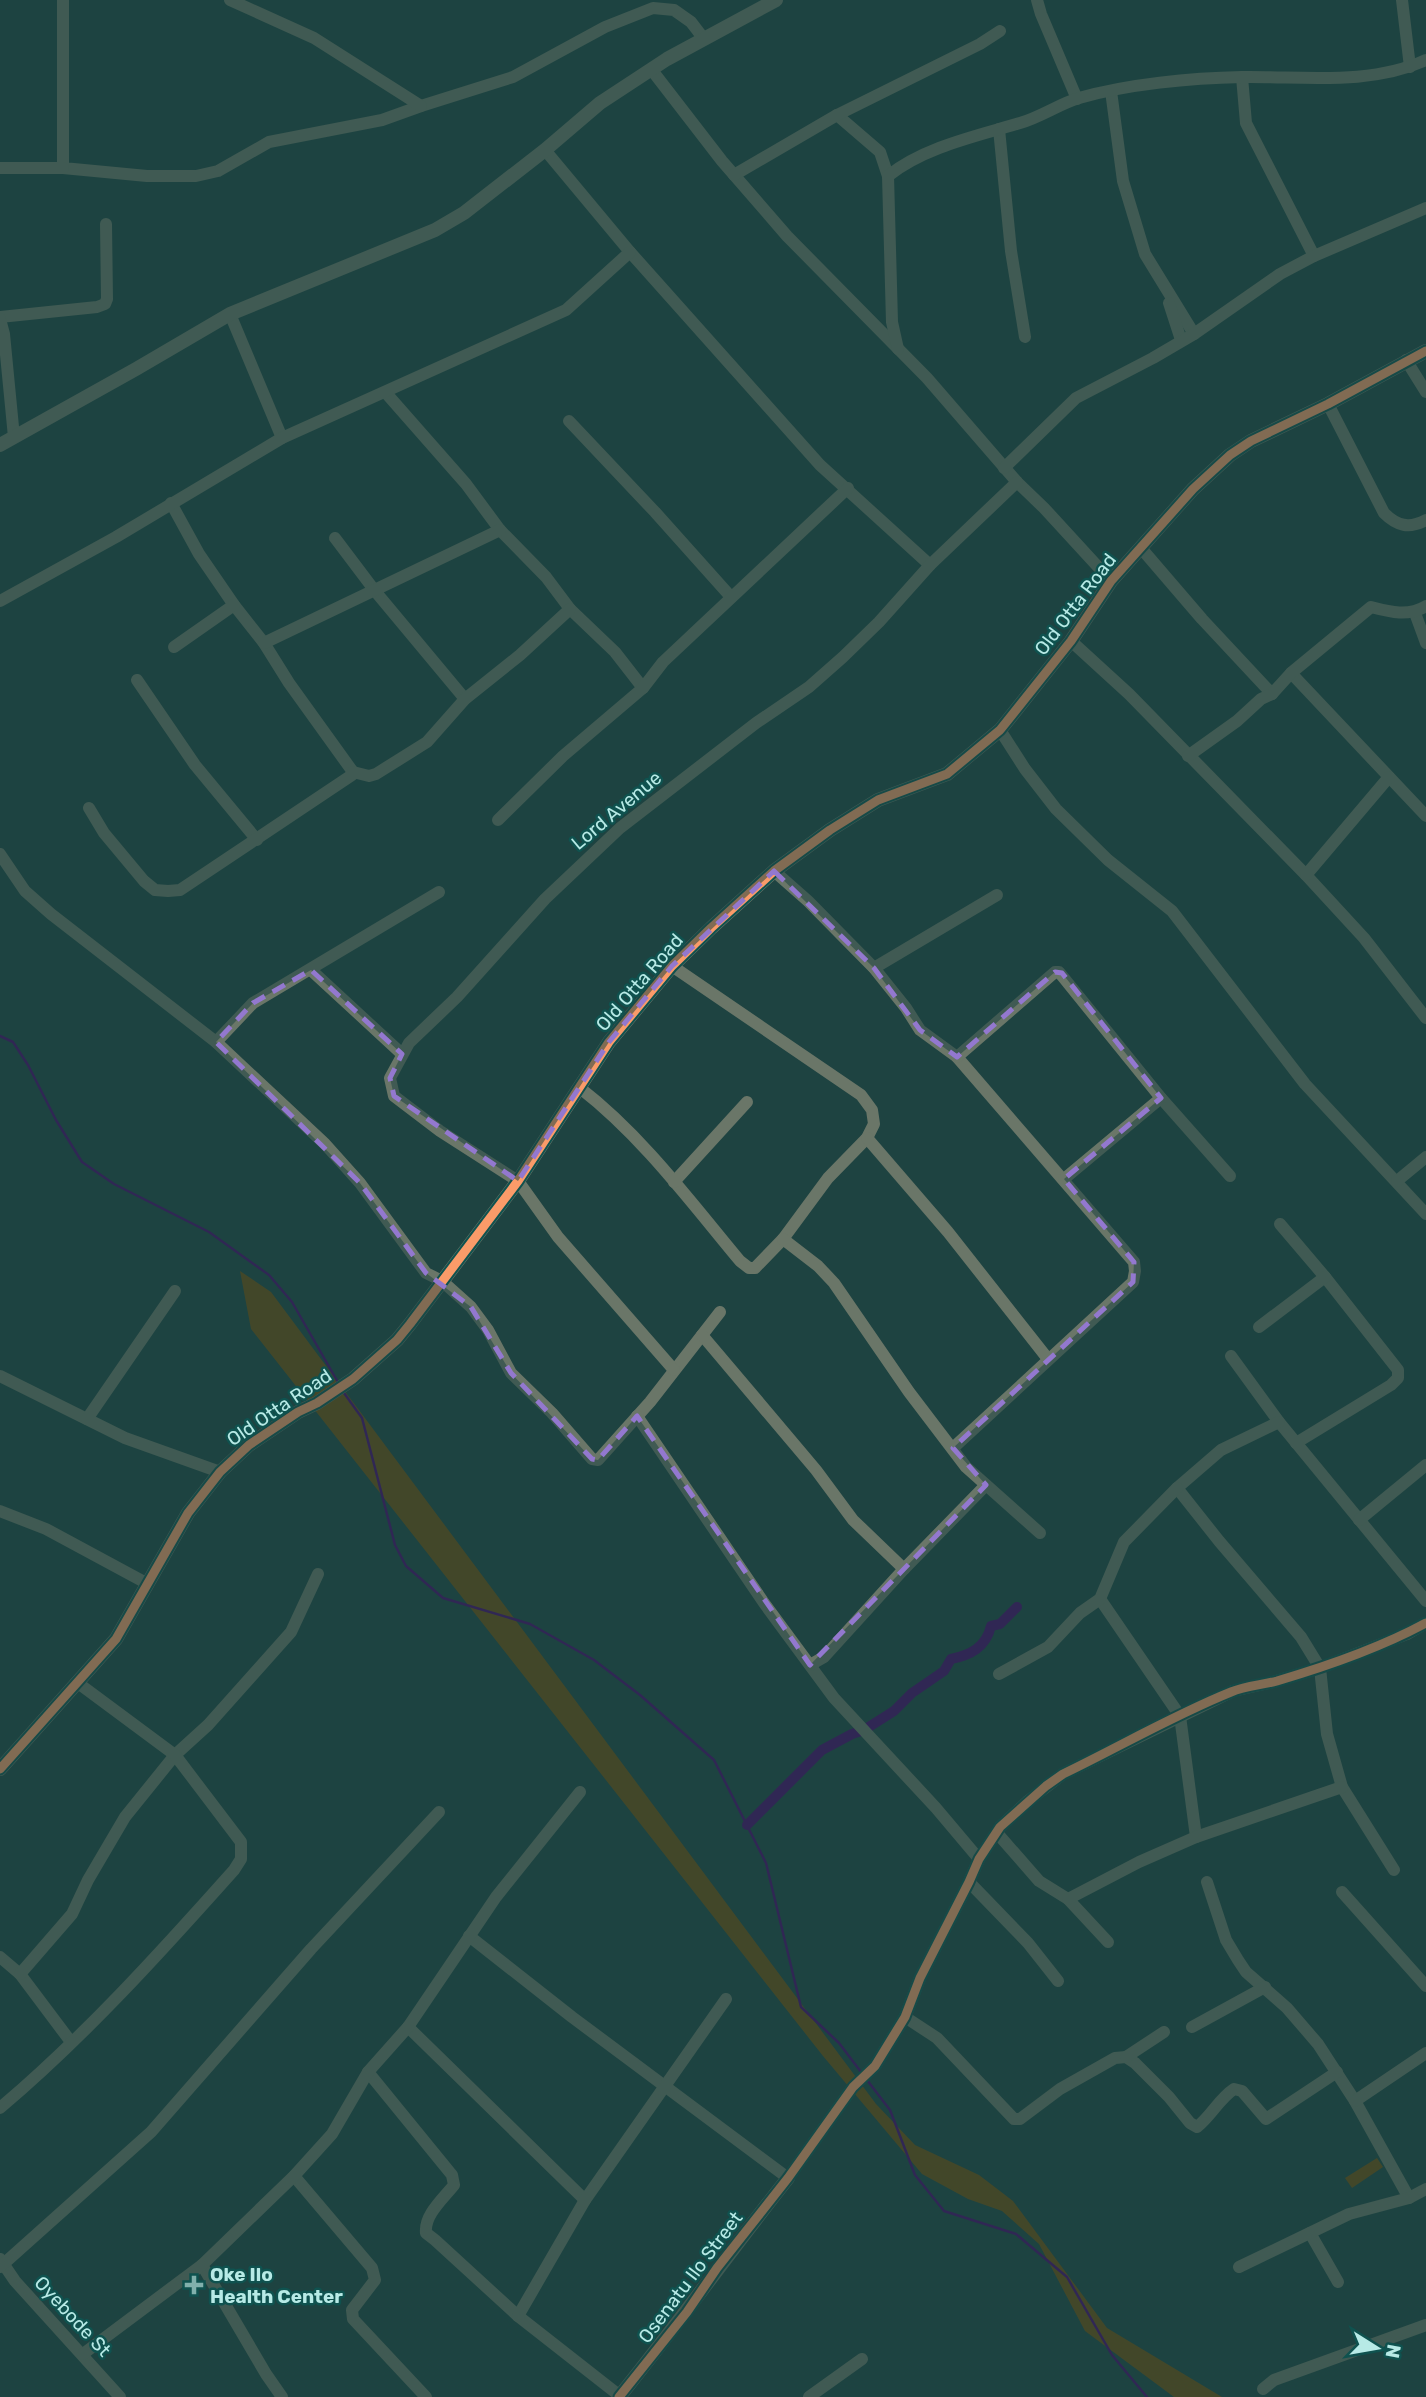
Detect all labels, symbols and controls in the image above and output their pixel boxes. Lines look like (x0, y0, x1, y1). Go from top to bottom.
street label: Old Otta Road (1030, 549, 1121, 660)
street label: Lord Avenue (567, 766, 666, 855)
street label: Old Otta Road (591, 929, 688, 1036)
street label: Old Otta Road (223, 1364, 336, 1451)
street label: Osenatu Ilo Street (633, 2206, 748, 2348)
place label: Oke Ilo Health Center (210, 2263, 343, 2308)
street label: Oyebode St (30, 2271, 116, 2362)
marker: Oke Ilo Health Center (184, 2275, 204, 2295)
north arrow (1342, 2313, 1412, 2383)
text: N (1381, 2342, 1406, 2360)

